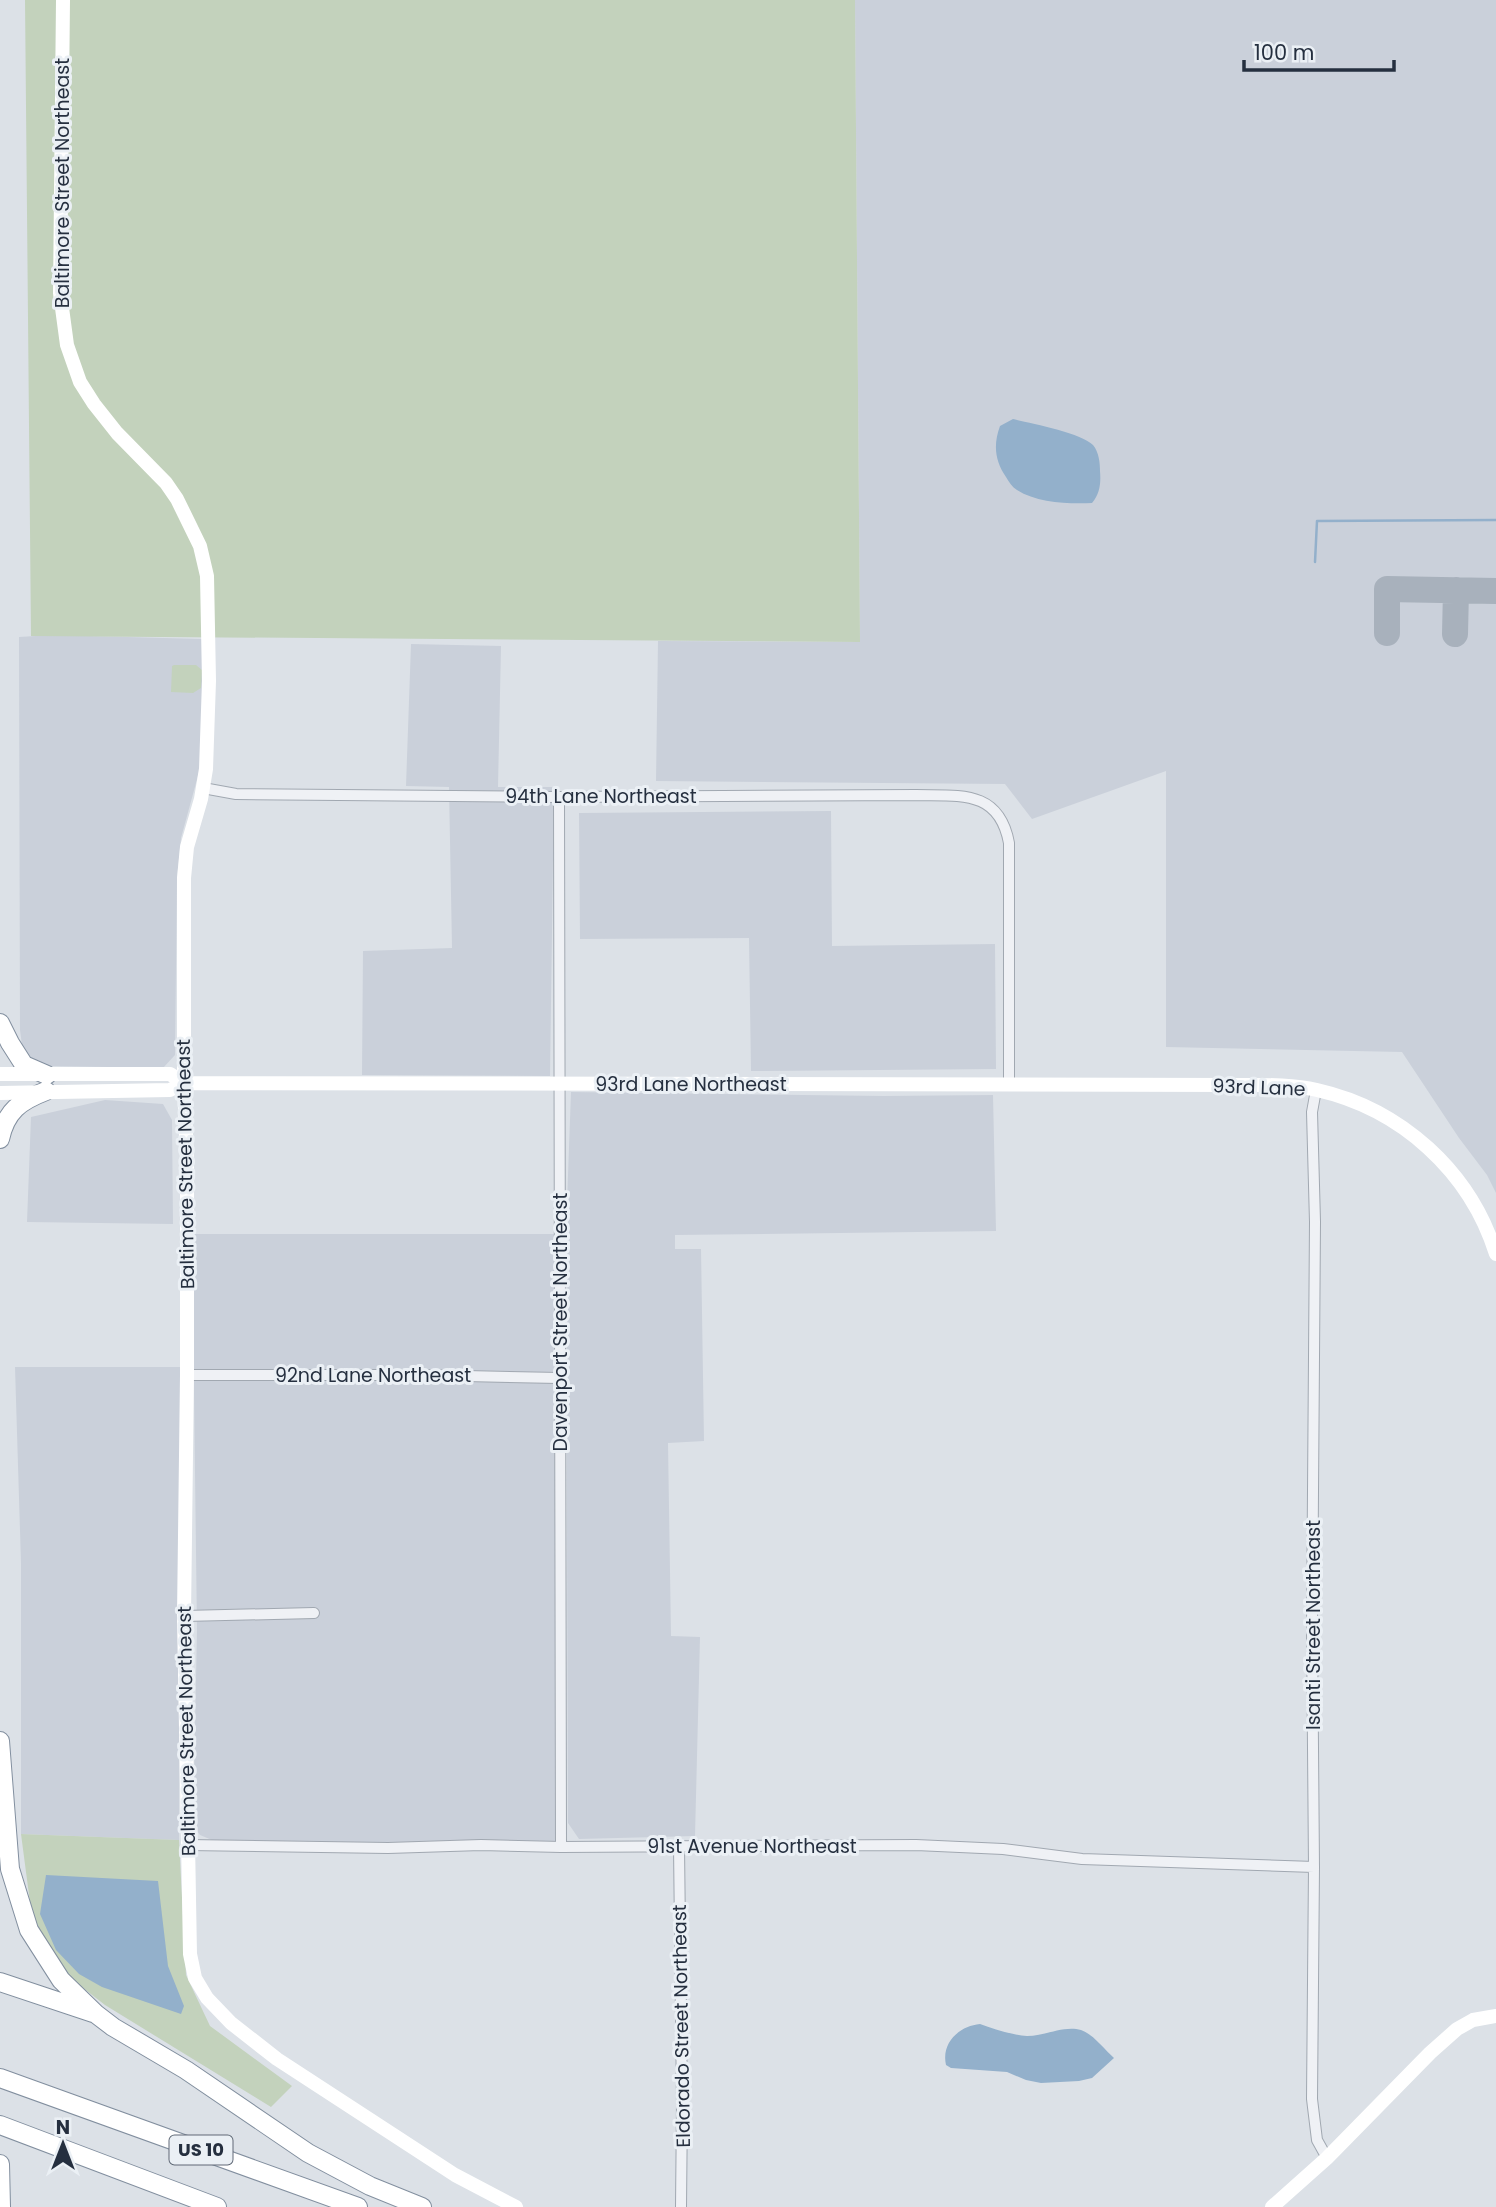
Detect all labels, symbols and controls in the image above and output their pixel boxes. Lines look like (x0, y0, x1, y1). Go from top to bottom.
scale bar (1244, 28, 1394, 72)
text: 100 m (1254, 38, 1314, 67)
street label: Baltimore Street Northeast (49, 58, 76, 308)
street label: 94th Lane Northeast (505, 783, 697, 810)
street label: Baltimore Street Northeast (170, 1039, 201, 1289)
street label: 93rd Lane Northeast (595, 1071, 787, 1098)
street label: 93rd Lane (1212, 1072, 1306, 1103)
street label: Davenport Street Northeast (547, 1193, 574, 1451)
street label: 92nd Lane Northeast (275, 1362, 471, 1389)
street label: Isanti Street Northeast (1300, 1520, 1327, 1730)
street label: Baltimore Street Northeast (171, 1606, 202, 1856)
street label: 91st Avenue Northeast (647, 1833, 857, 1860)
street label: Eldorado Street Northeast (666, 1904, 697, 2148)
north arrow (28, 2109, 98, 2179)
text: N (56, 2114, 70, 2141)
road number: US 10 (170, 2136, 232, 2164)

